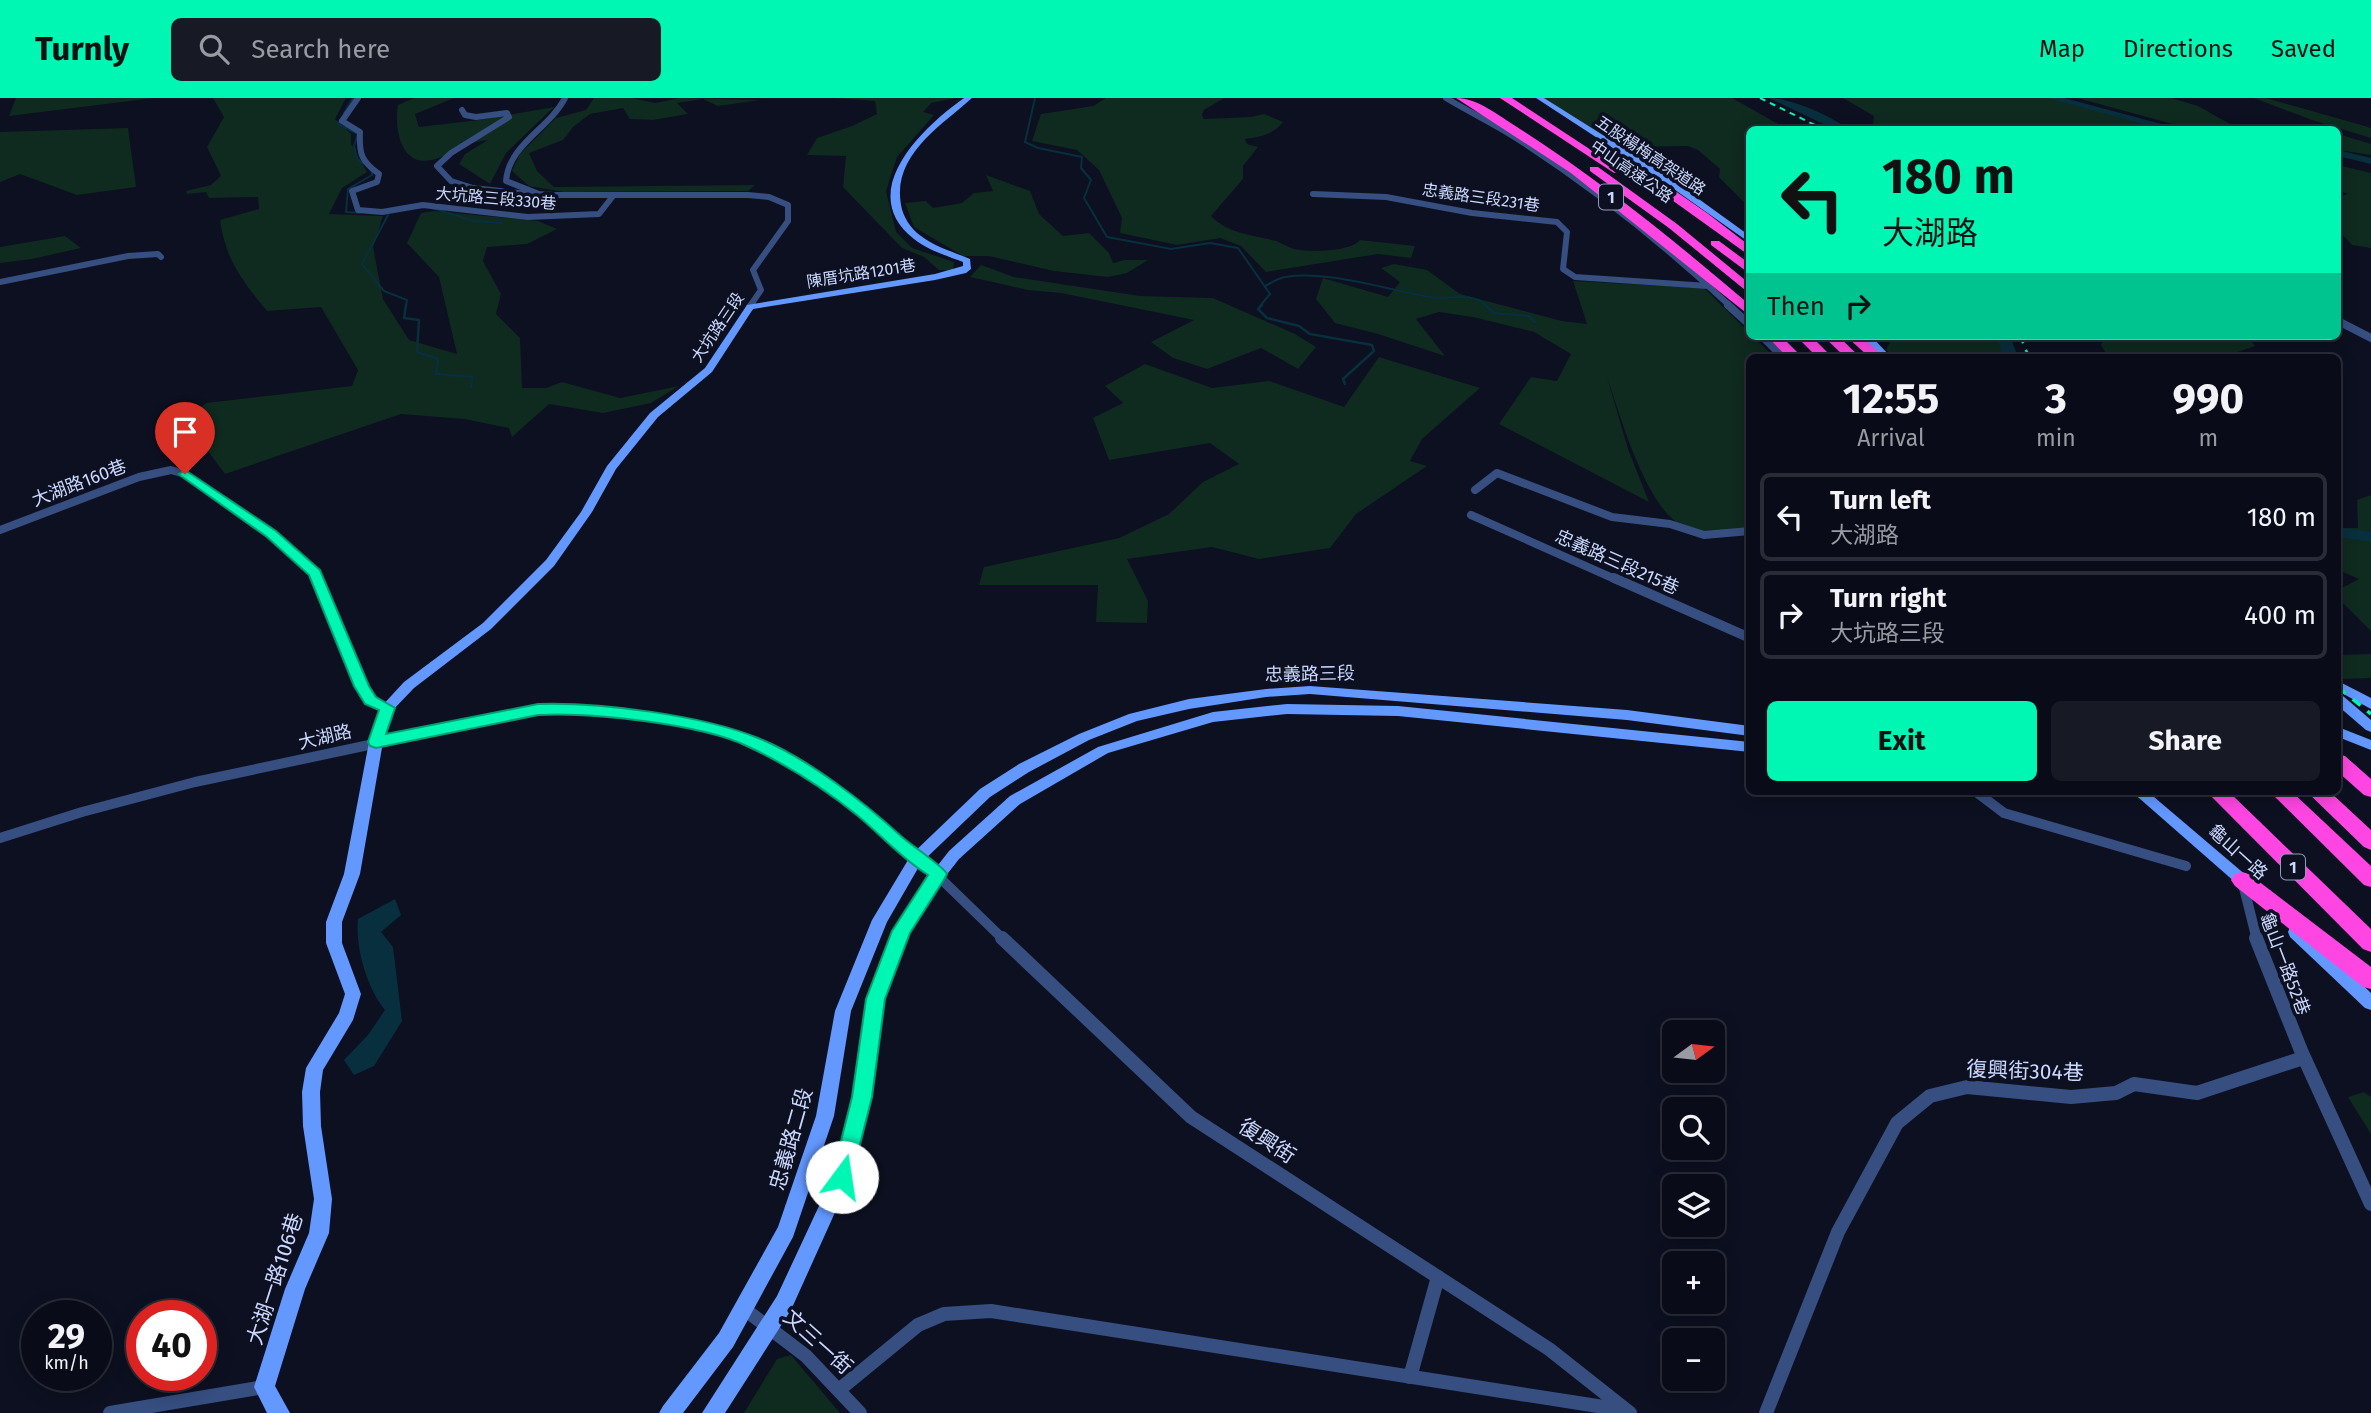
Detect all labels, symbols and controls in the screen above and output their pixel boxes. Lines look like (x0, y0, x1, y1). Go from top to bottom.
search box (171, 18, 661, 81)
text: Turnly (35, 29, 129, 69)
icon: search (195, 30, 233, 68)
text: Search here (251, 34, 390, 65)
text: Map (2039, 35, 2085, 63)
text: Directions (2123, 35, 2233, 63)
text: Saved (2271, 35, 2336, 63)
street label: 五股楊梅高架道路 (1592, 112, 1709, 199)
street label: 中山高速公路 (1587, 136, 1676, 207)
text: 180 m (1882, 147, 2015, 206)
icon: left (1767, 154, 1858, 245)
street label: 忠義路三段231巷 (1421, 180, 1541, 215)
street label: 大坑路三段330巷 (435, 184, 557, 213)
road number: 1 (1599, 184, 1623, 209)
text: 大湖路 (1882, 214, 1978, 252)
street label: 陳厝坑路1201巷 (805, 255, 917, 292)
icon: right (1839, 287, 1877, 325)
street label: 大坑路三段 (687, 289, 748, 366)
text: Then (1767, 291, 1825, 322)
text: 12:55 (1843, 374, 1939, 424)
text: 3 (2045, 374, 2067, 424)
text: 990 (2173, 374, 2244, 424)
pin (155, 402, 215, 474)
icon: arrive (166, 413, 204, 451)
text: Arrival (1857, 424, 1925, 452)
text: min (2036, 424, 2076, 452)
text: m (2199, 424, 2218, 452)
street label: 大湖路160巷 (29, 455, 129, 511)
text: Turn left (1830, 485, 1931, 516)
icon: left (1771, 498, 1809, 536)
text: 180 m (2247, 502, 2316, 533)
text: 大湖路 (1830, 521, 1899, 549)
street label: 忠義路三段215巷 (1552, 525, 1682, 599)
text: Turn right (1830, 583, 1947, 614)
icon: right (1771, 596, 1809, 634)
text: 400 m (2244, 600, 2316, 631)
text: 大坑路三段 (1830, 619, 1945, 647)
street label: 忠義路三段 (1265, 662, 1355, 686)
button: Exit (1767, 701, 2037, 781)
button: Share (2051, 701, 2320, 781)
street label: 大湖路 (296, 720, 354, 754)
street label: 龜山一路 (2204, 820, 2272, 884)
road number: 1 (2281, 854, 2305, 880)
street label: 龜山一路52巷 (2255, 910, 2315, 1018)
north arrow (1662, 1020, 1726, 1083)
map controls (1662, 1020, 1725, 1391)
street label: 復興街304巷 (1966, 1056, 2084, 1086)
street label: 忠義路二段 (764, 1085, 818, 1193)
button: search (1662, 1097, 1725, 1160)
street label: 復興街 (1234, 1113, 1300, 1169)
position arrow (805, 1140, 879, 1214)
button: layers (1662, 1174, 1725, 1237)
street label: 大湖一路106巷 (241, 1210, 309, 1348)
button: + (1662, 1251, 1725, 1314)
speed limit sign: 40 (126, 1300, 217, 1391)
street label: 文三一街 (778, 1304, 858, 1380)
text: 29 (48, 1315, 85, 1357)
button: − (1662, 1328, 1725, 1391)
text: km/h (44, 1352, 89, 1374)

